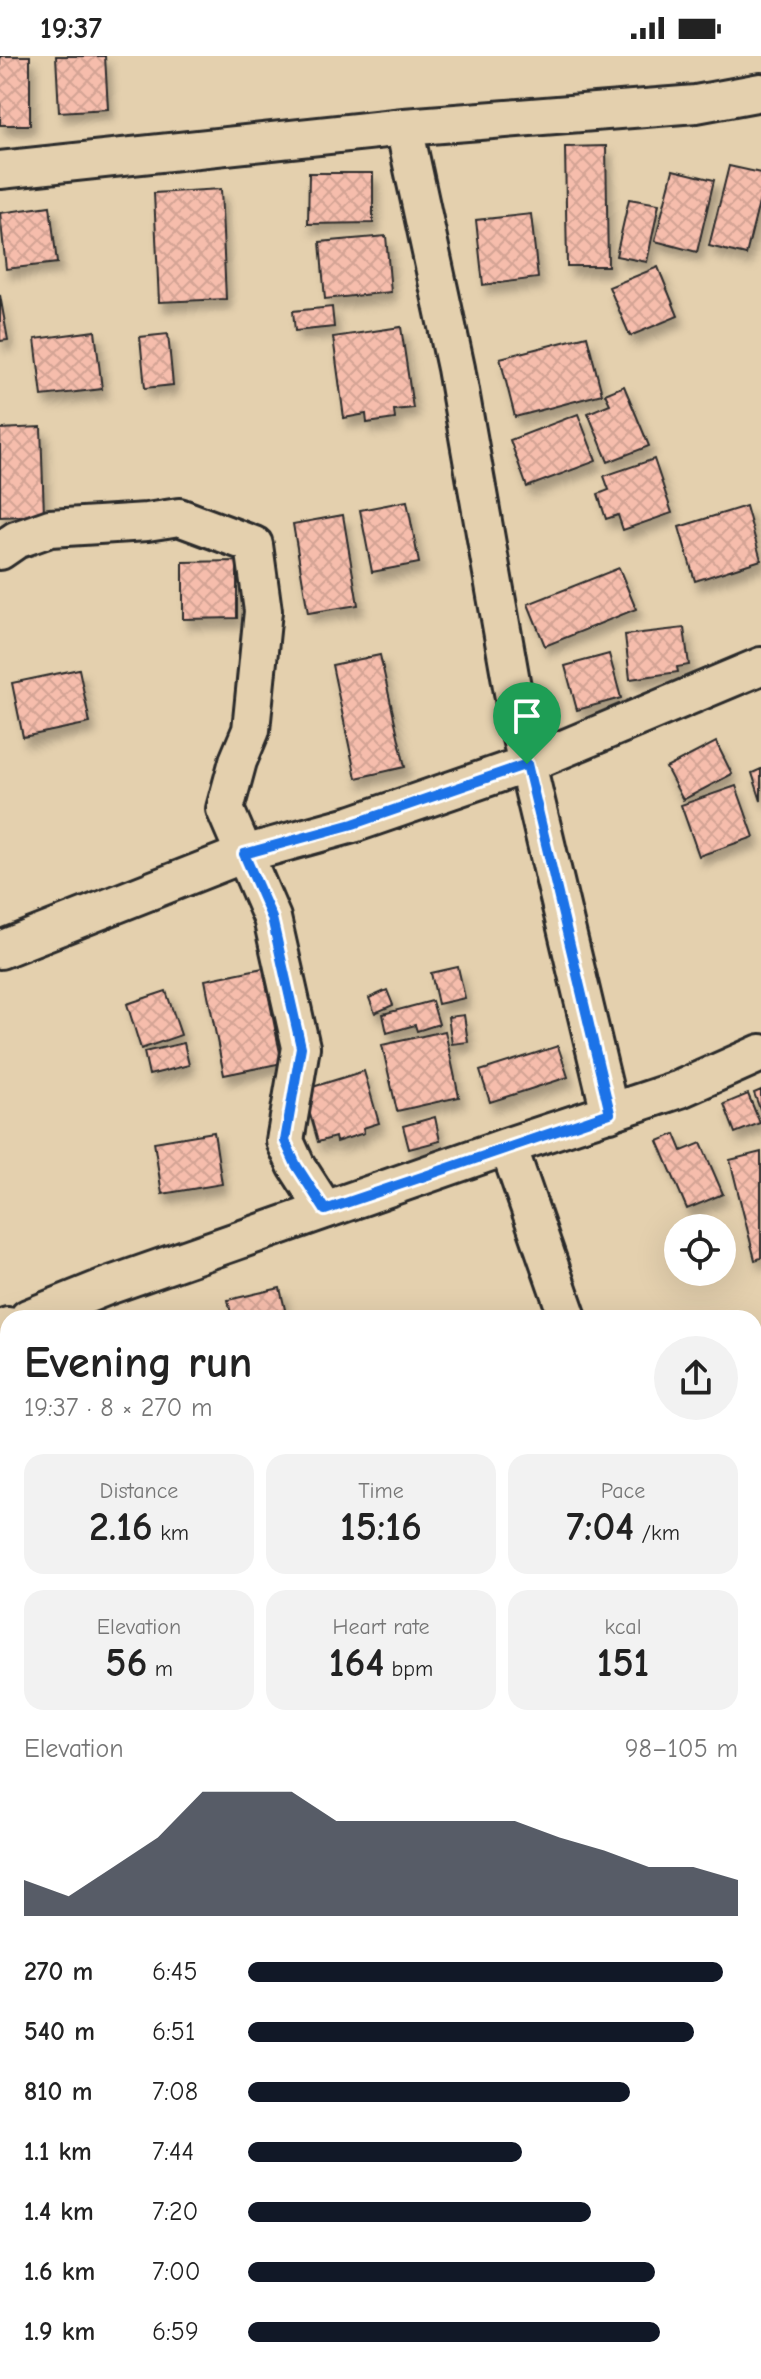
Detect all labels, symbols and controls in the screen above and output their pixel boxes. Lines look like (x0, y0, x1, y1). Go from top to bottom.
text: 19:37 (40, 11, 102, 46)
pin (493, 682, 561, 764)
icon: arrive (505, 694, 549, 738)
map controls (664, 1214, 736, 1286)
button: locate (664, 1214, 736, 1286)
button: share (654, 1336, 738, 1420)
text: Evening run (24, 1337, 252, 1388)
text: 19:37 · 8 × 270 m (24, 1393, 213, 1423)
text: Distance (100, 1478, 178, 1504)
text: Time (358, 1478, 404, 1504)
text: Pace (601, 1478, 645, 1504)
text: 2.16 (89, 1504, 153, 1550)
text: 15:16 (340, 1504, 422, 1550)
text: 7:04 (566, 1504, 634, 1550)
text: km (153, 1520, 189, 1546)
text: /km (634, 1520, 680, 1546)
text: Elevation (97, 1614, 181, 1640)
text: Heart rate (333, 1614, 430, 1640)
text: kcal (605, 1614, 641, 1640)
text: 56 (105, 1640, 147, 1686)
text: 164 (329, 1640, 384, 1686)
text: 151 (597, 1640, 649, 1686)
text: m (147, 1656, 173, 1682)
text: bpm (384, 1656, 433, 1682)
text: Elevation (24, 1734, 124, 1764)
text: 98–105 m (625, 1734, 738, 1764)
text: 270 m (24, 1957, 93, 1987)
text: 6:45 (152, 1957, 197, 1987)
text: 540 m (24, 2017, 95, 2047)
text: 6:51 (152, 2017, 195, 2047)
text: 810 m (24, 2077, 92, 2107)
text: 7:08 (152, 2077, 198, 2107)
text: 1.1 km (24, 2137, 92, 2167)
text: 7:44 (152, 2137, 194, 2167)
text: 1.4 km (24, 2197, 94, 2227)
text: 7:20 (152, 2197, 198, 2227)
text: 1.6 km (24, 2257, 95, 2287)
text: 7:00 (152, 2257, 201, 2287)
text: 1.9 km (24, 2317, 95, 2347)
text: 6:59 (152, 2317, 199, 2347)

